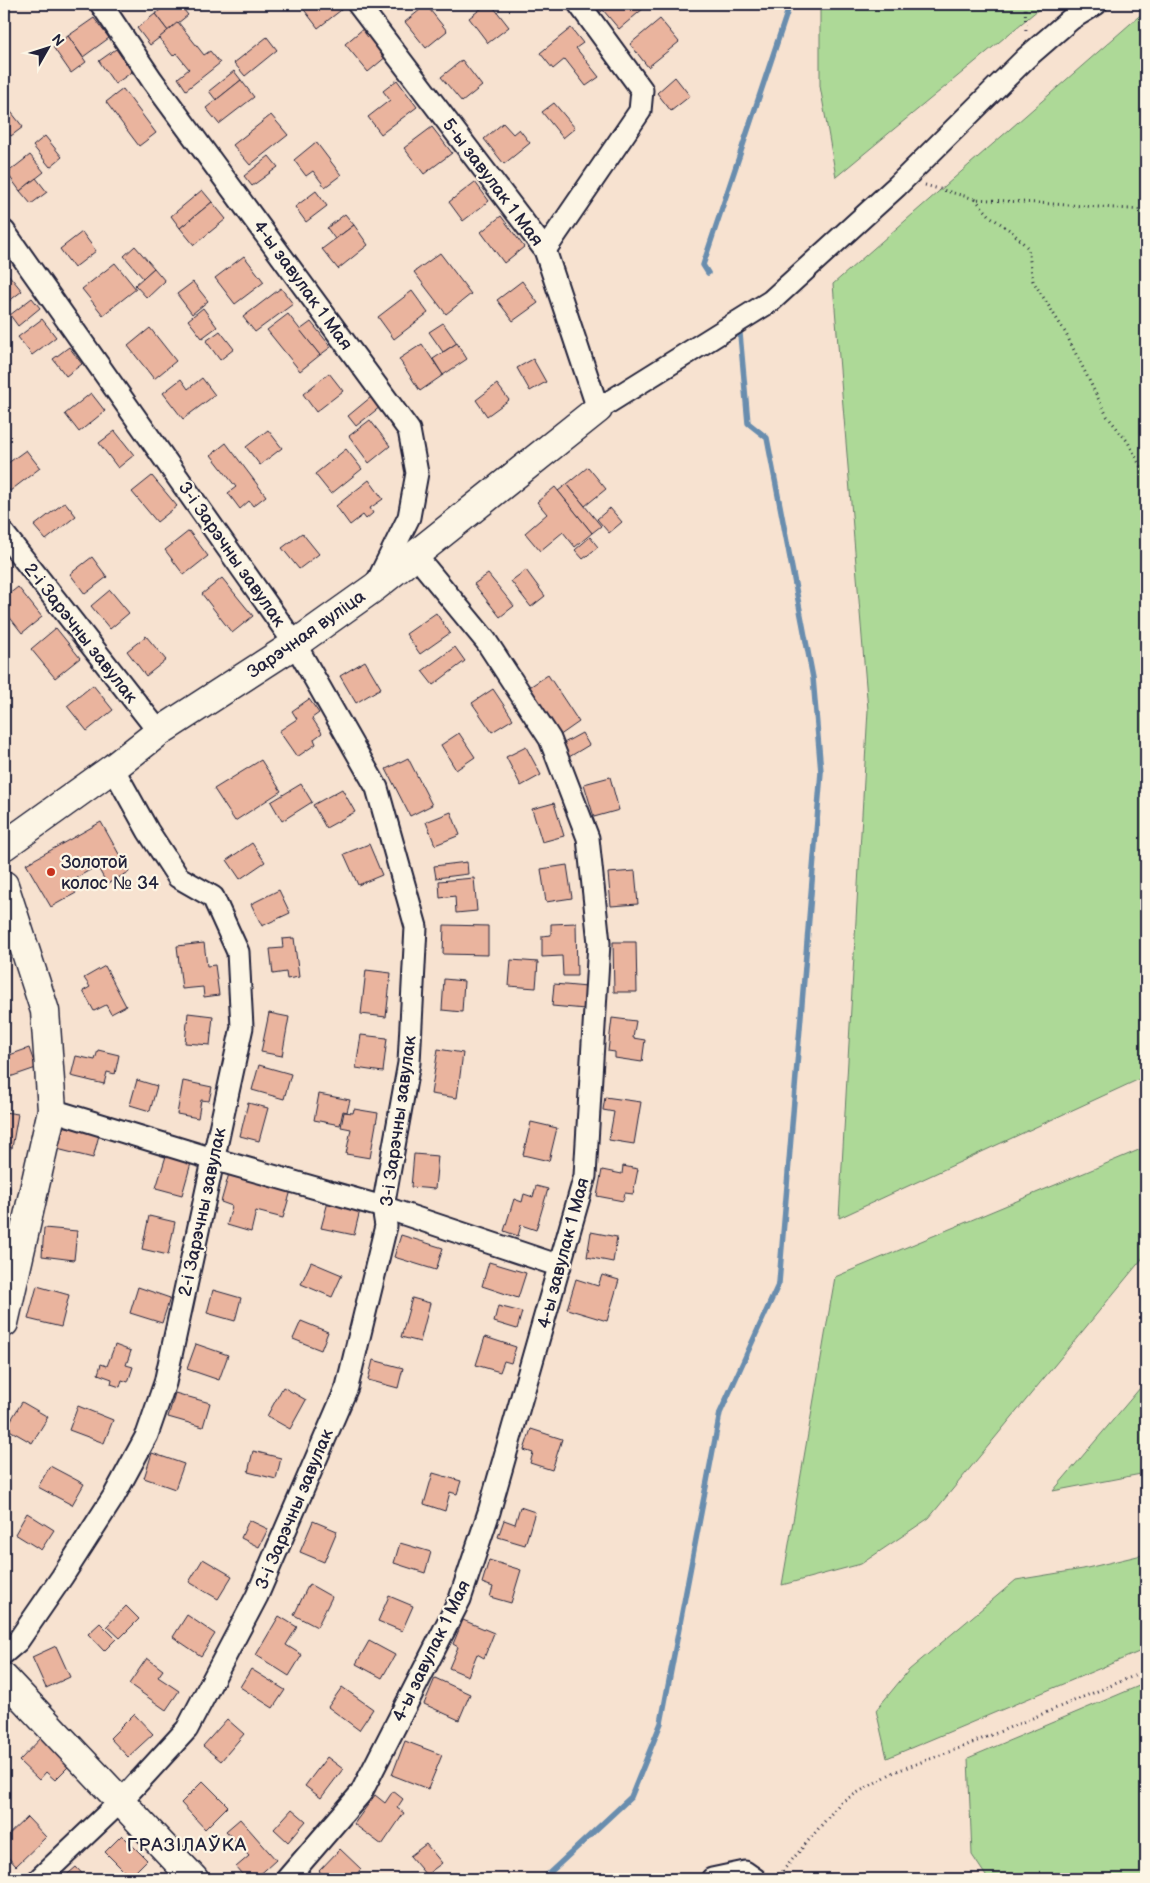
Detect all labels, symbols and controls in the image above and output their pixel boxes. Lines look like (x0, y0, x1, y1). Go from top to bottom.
north arrow (22, 22, 72, 72)
text: N (48, 31, 68, 50)
street label: 5-ы завулак 1 Мая (438, 114, 547, 250)
street label: 4-ы завулак 1 Мая (248, 216, 357, 354)
street label: 3-і Зарэчны завулак (174, 478, 290, 631)
street label: 2-і Зарэчны завулак (19, 559, 142, 708)
street label: Зарэчная вуліца (243, 586, 370, 683)
place label: Золотой колос № 34 (61, 852, 159, 894)
marker: Золотой колос № 34 (45, 866, 57, 878)
street label: 3-і Зарэчны завулак (376, 1034, 421, 1208)
street label: 2-і Зарэчны завулак (174, 1125, 231, 1298)
street label: 4-ы завулак 1 Мая (533, 1175, 594, 1331)
street label: 3-і Зарэчны завулак (251, 1425, 338, 1593)
street label: 4-ы завулак 1 Мая (388, 1577, 475, 1726)
district label: ГРАЗІЛАЎКА (127, 1834, 247, 1857)

